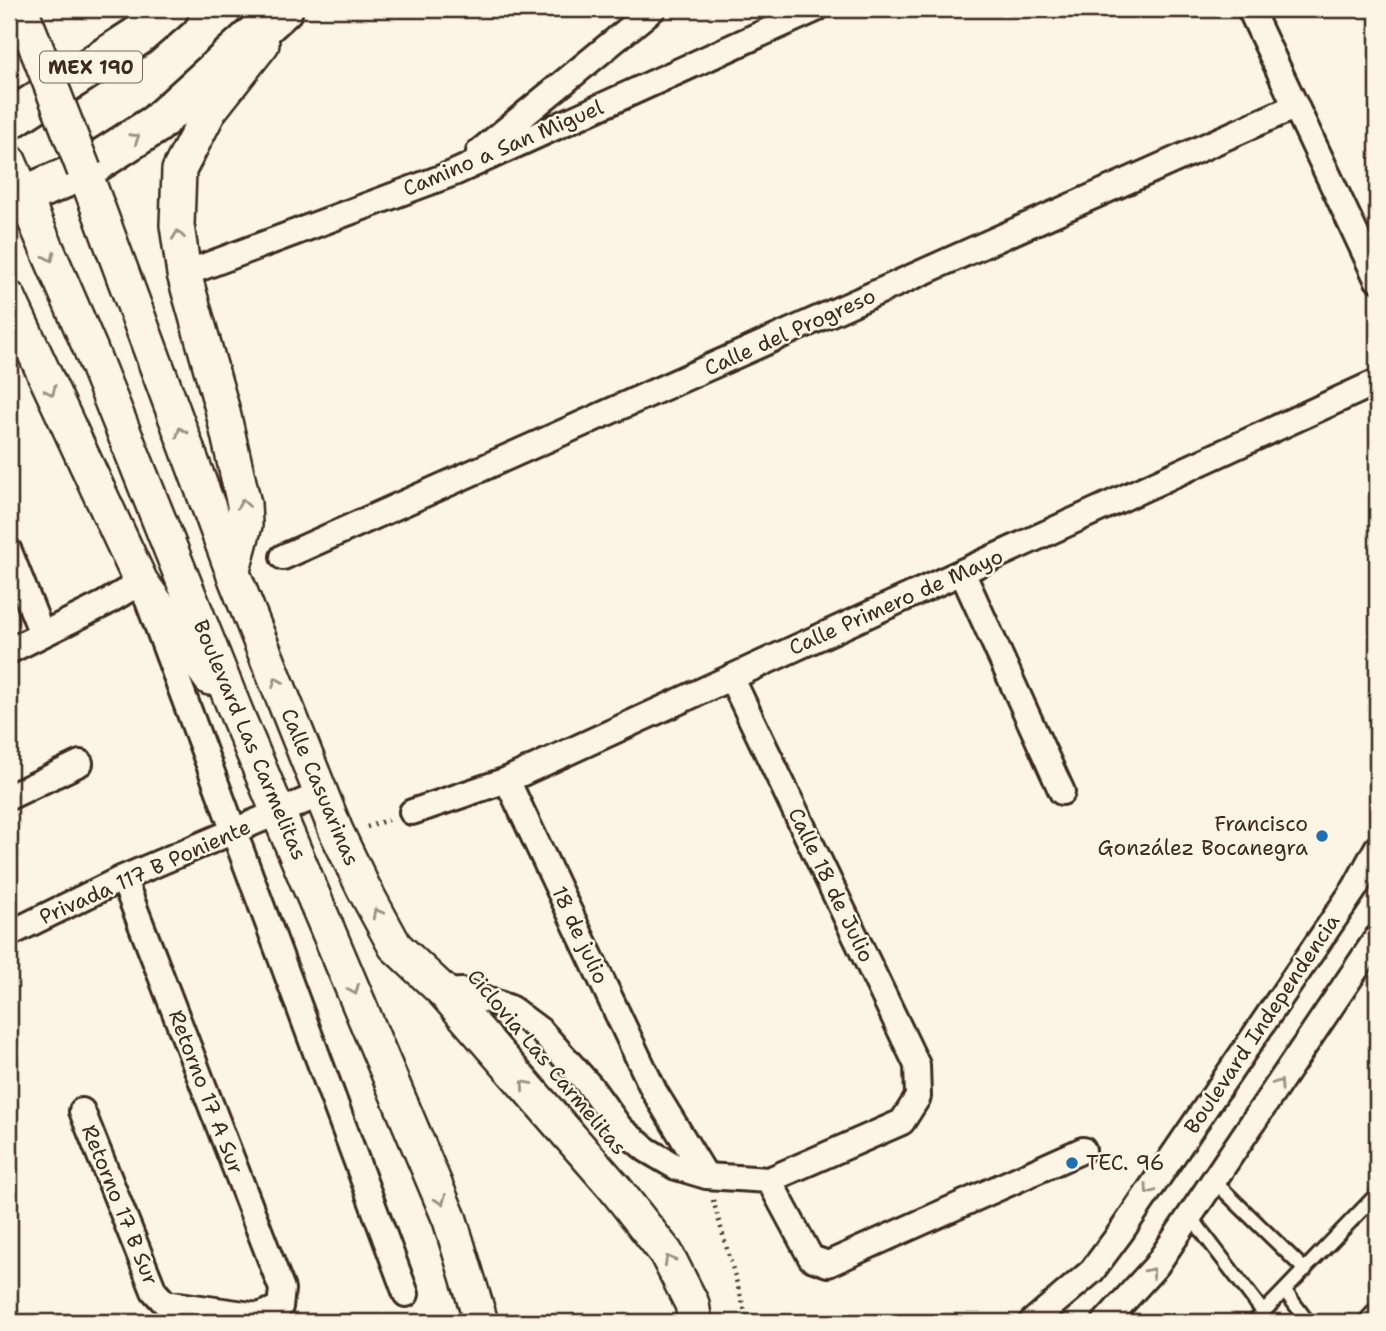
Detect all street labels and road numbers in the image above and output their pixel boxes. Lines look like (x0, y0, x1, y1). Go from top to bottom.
road number: MEX 190 (40, 52, 142, 82)
street label: Camino a San Miguel (399, 93, 608, 203)
street label: Calle del Progreso (700, 282, 880, 382)
street label: Calle Primero de Mayo (785, 542, 1007, 662)
street label: Boulevard Las Carmelitas (187, 616, 313, 864)
street label: Calle Casuarinas (274, 704, 366, 870)
street label: Calle 18 de Julio (781, 803, 881, 967)
street label: Privada 117 B Poniente (35, 813, 255, 931)
street label: 18 de julio (545, 882, 615, 988)
street label: Boulevard Independencia (1178, 909, 1346, 1139)
street label: Ciclovia Las Carmelitas (461, 963, 633, 1161)
street label: Retorno 17 A Sur (162, 1006, 250, 1178)
street label: Retorno 17 B Sur (75, 1121, 165, 1289)

